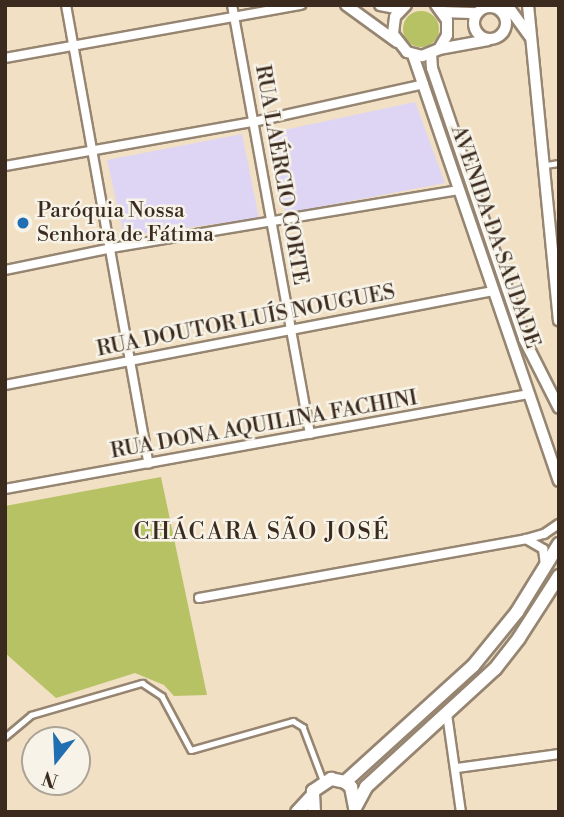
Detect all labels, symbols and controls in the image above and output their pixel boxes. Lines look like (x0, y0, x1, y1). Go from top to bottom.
street label: RUA LAÉRCIO CORTE (249, 63, 313, 287)
street label: AVENIDA DA SAUDADE (445, 122, 545, 352)
place label: Paróquia Nossa Senhora de Fátima (37, 198, 214, 248)
marker: Paróquia Nossa Senhora de Fátima (15, 215, 31, 231)
street label: RUA DOUTOR LUÍS NOUGUES (95, 280, 397, 362)
street label: RUA DONA AQUILINA FACHINI (109, 386, 419, 464)
district label: CHÁCARA SÃO JOSÉ (135, 518, 389, 546)
north arrow (21, 726, 91, 796)
text: N (39, 765, 61, 793)

